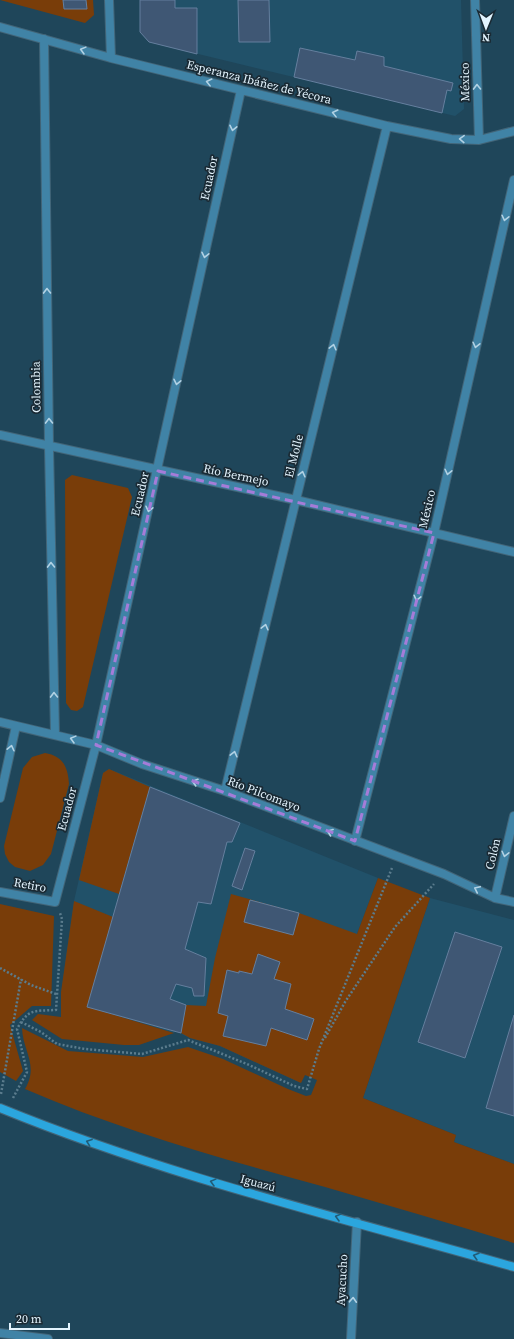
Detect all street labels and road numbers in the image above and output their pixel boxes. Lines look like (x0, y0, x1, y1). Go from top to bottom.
street label: Esperanza Ibáñez de Yécora (185, 56, 334, 108)
street label: México (457, 62, 473, 102)
street label: Ecuador (197, 154, 221, 202)
street label: Colombia (28, 360, 44, 413)
street label: El Molle (281, 433, 307, 479)
street label: Río Bermejo (202, 460, 271, 490)
street label: Ecuador (127, 470, 153, 518)
street label: México (415, 488, 439, 530)
street label: Río Pilcomayo (225, 773, 303, 815)
street label: Ecuador (53, 785, 81, 833)
street label: Colón (482, 837, 504, 871)
street label: Retiro (12, 874, 48, 896)
street label: Iguazú (239, 1171, 277, 1195)
street label: Ayacucho (333, 1253, 351, 1306)

